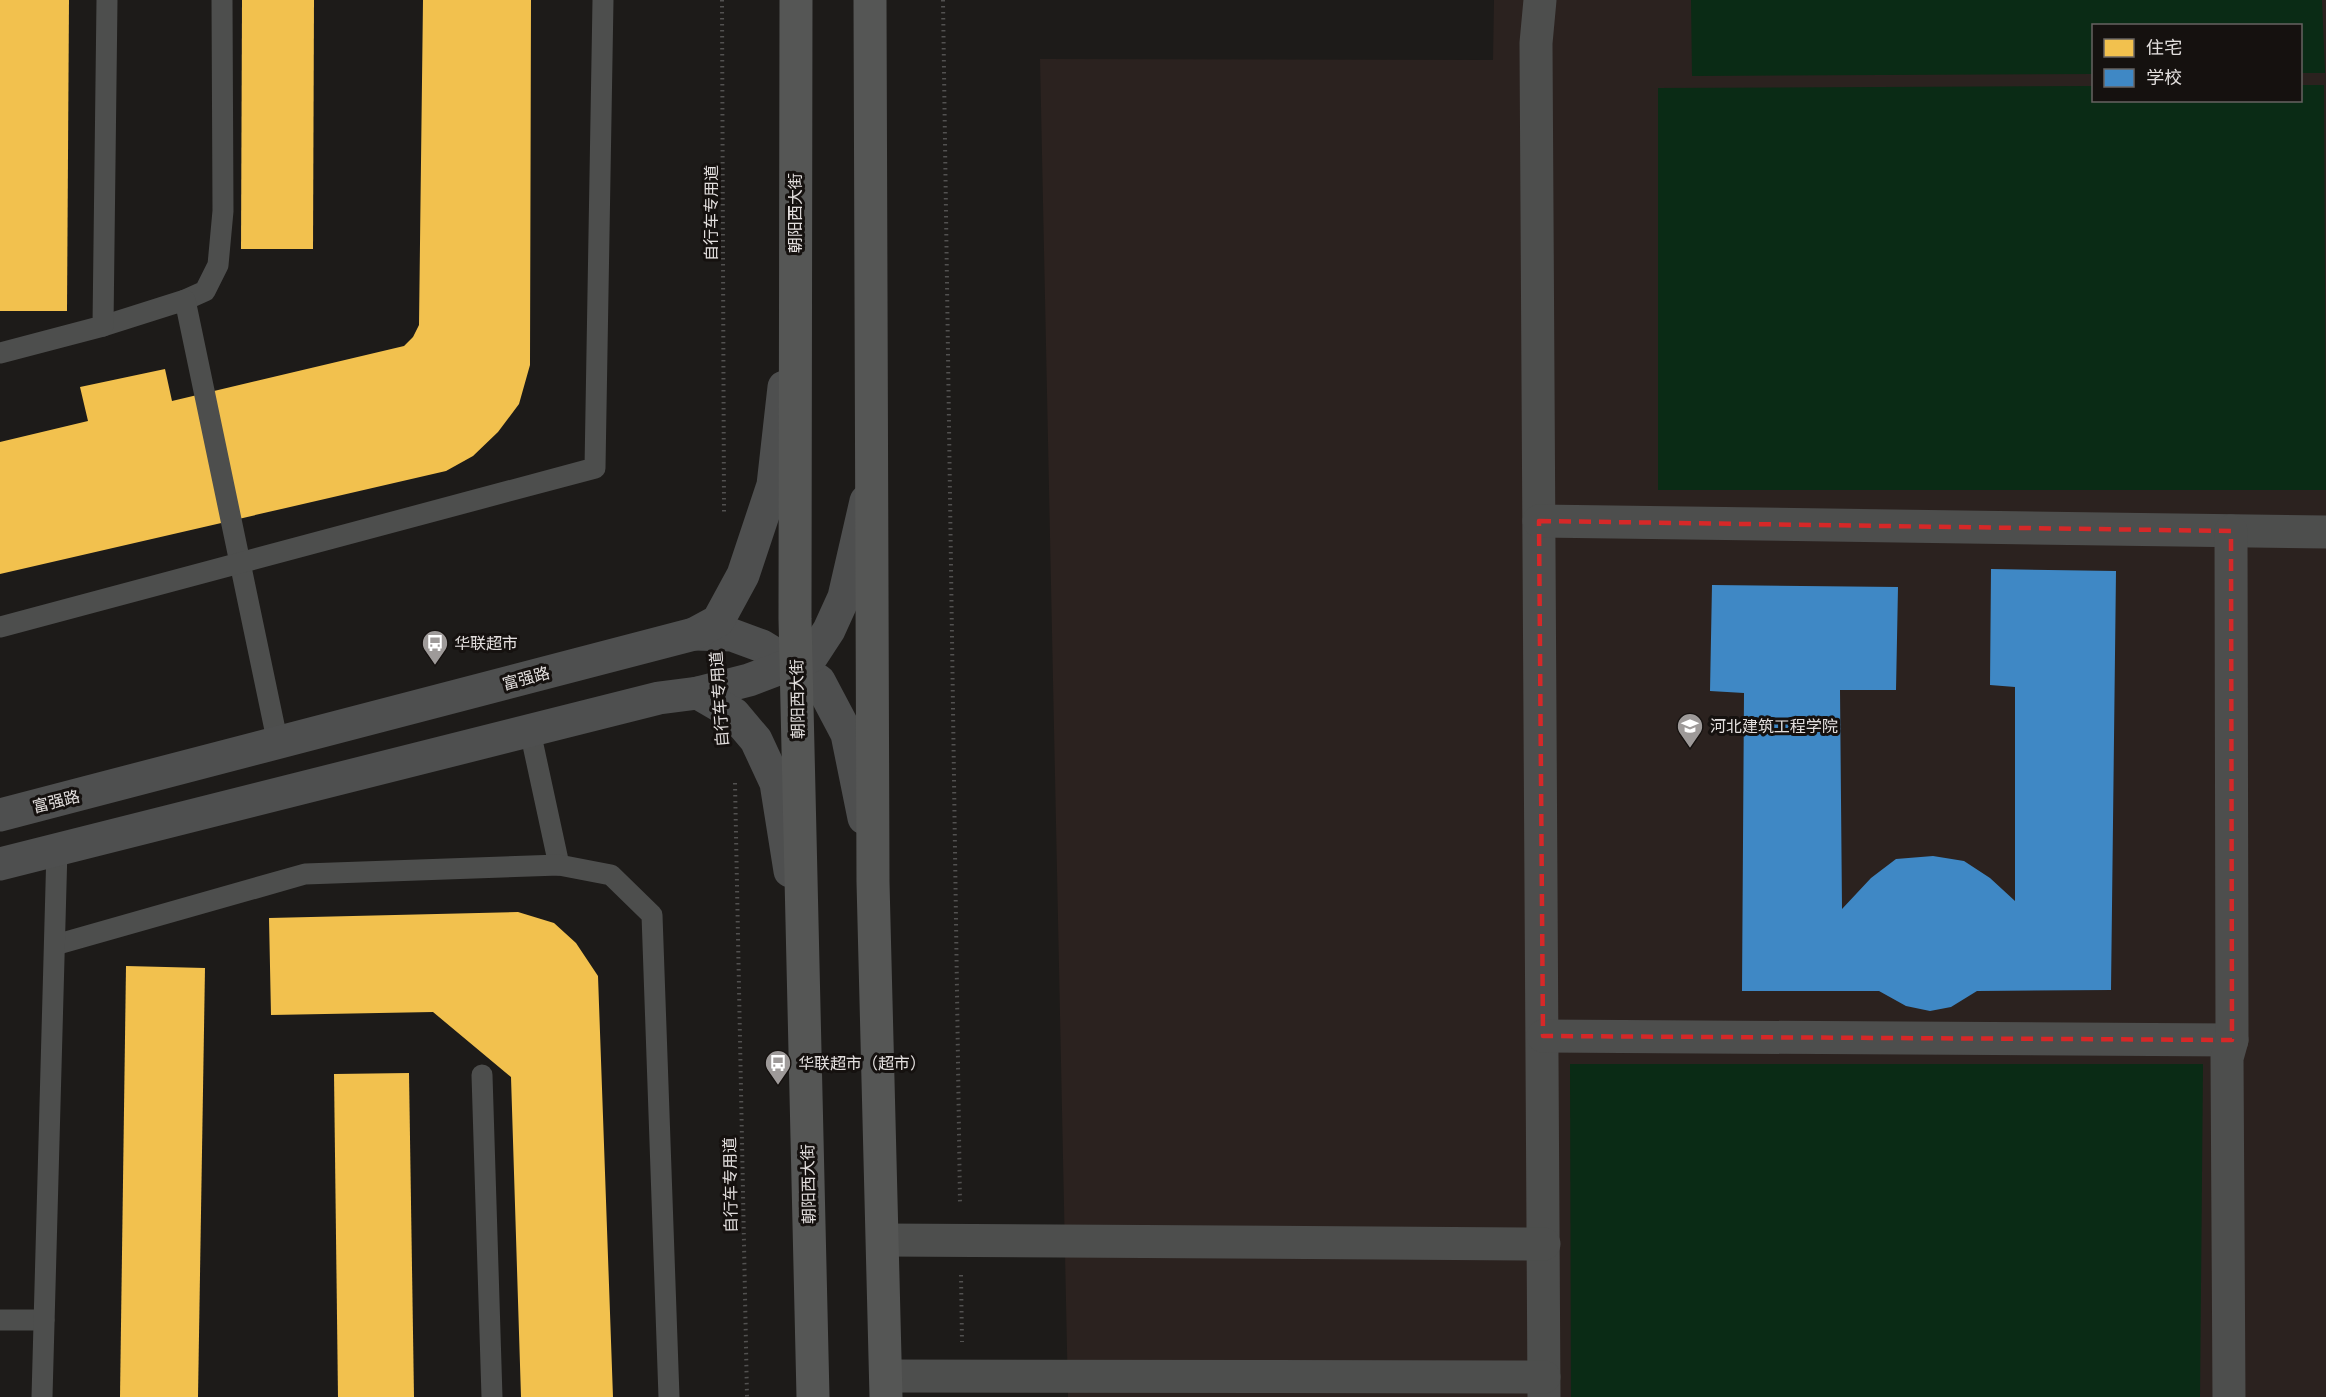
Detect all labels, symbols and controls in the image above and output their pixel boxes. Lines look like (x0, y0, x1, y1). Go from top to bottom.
legend (2092, 24, 2302, 102)
text: 住宅 (2146, 35, 2182, 59)
text: 学校 (2146, 65, 2182, 89)
street label: 自行车专用道 (700, 165, 722, 261)
street label: 朝阳西大街 (784, 173, 806, 253)
bus stop icon: 华联超市 (420, 628, 450, 666)
place label: 华联超市 (454, 632, 518, 654)
street label: 自行车专用道 (705, 650, 733, 748)
street label: 朝阳西大街 (785, 659, 809, 739)
street label: 富强路 (500, 661, 552, 695)
school or university icon: 河北建筑工程学院 (1675, 711, 1705, 749)
place label: 河北建筑工程学院 (1710, 715, 1838, 737)
street label: 富强路 (30, 785, 82, 817)
bus stop icon: 华联超市（超市） (763, 1048, 793, 1086)
place label: 华联超市（超市） (798, 1052, 926, 1074)
street label: 自行车专用道 (718, 1137, 742, 1233)
street label: 朝阳西大街 (796, 1144, 820, 1224)

